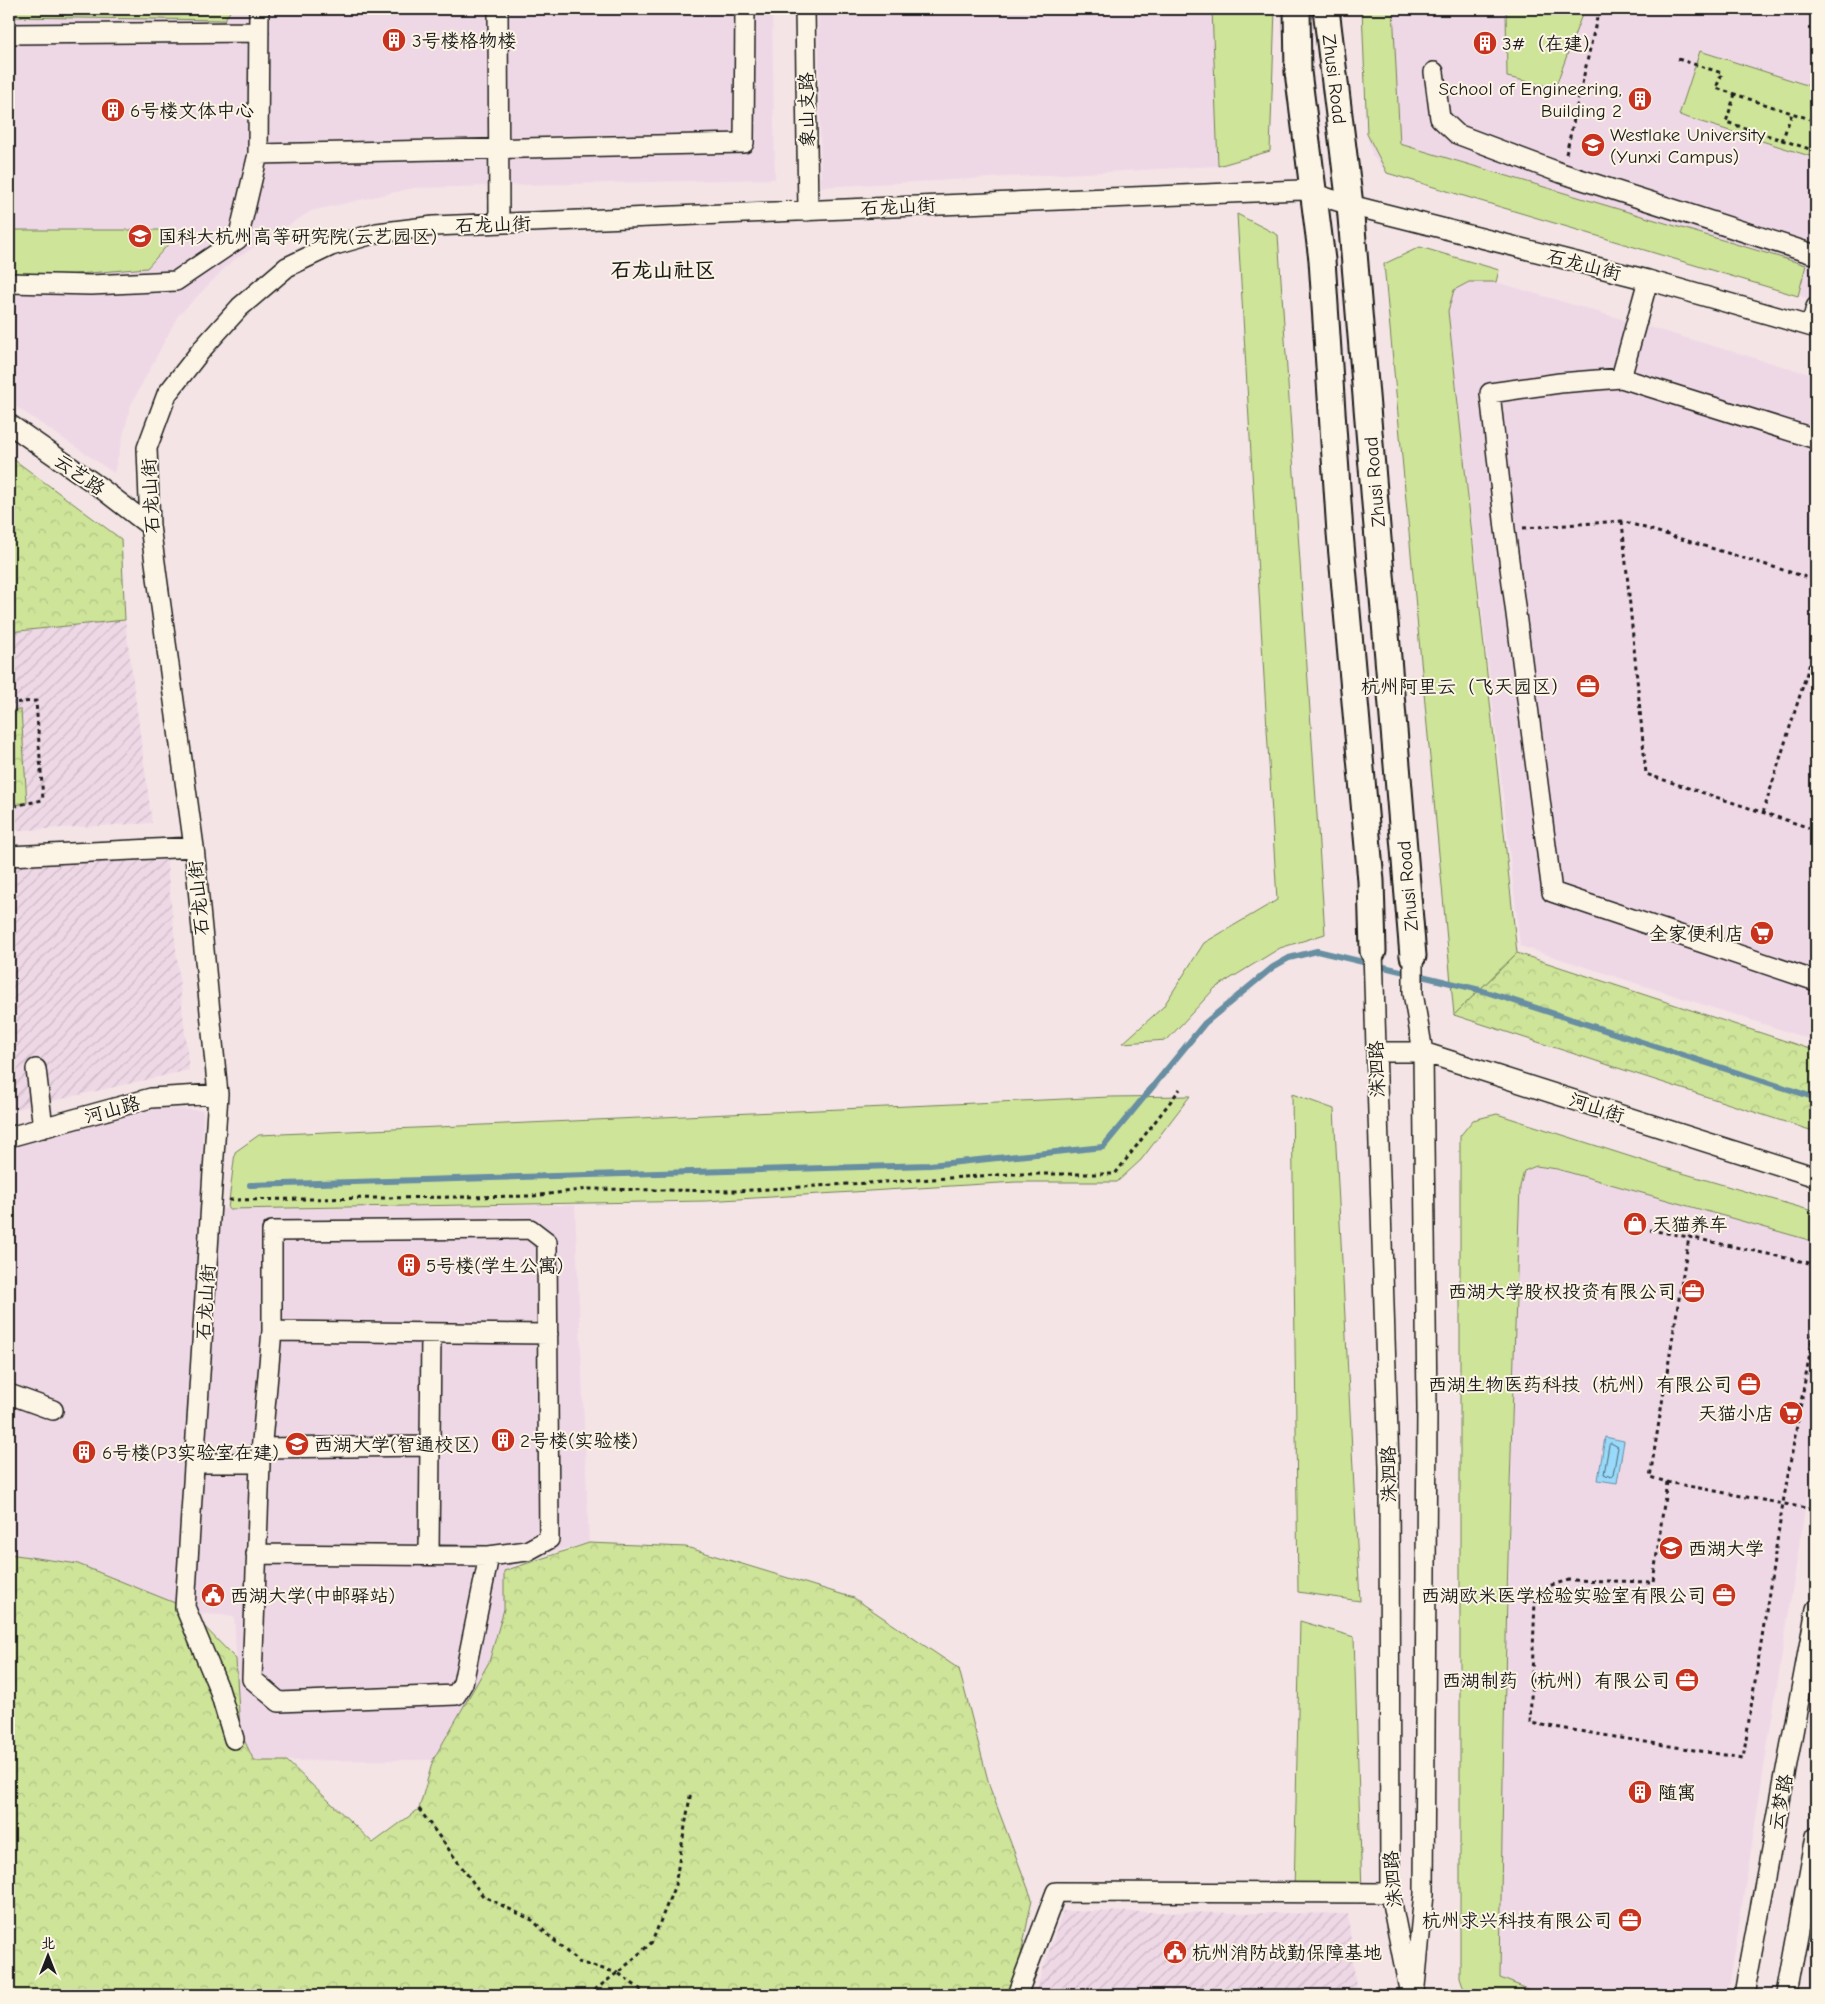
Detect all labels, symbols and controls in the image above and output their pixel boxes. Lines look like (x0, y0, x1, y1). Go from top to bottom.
building icon: 3号楼格物楼 (381, 27, 407, 53)
place label: 3号楼格物楼 (412, 30, 517, 52)
building icon: 3#（在建） (1472, 30, 1498, 56)
street label: Zhusi Road (1318, 33, 1350, 125)
place label: 3#（在建） (1502, 33, 1602, 55)
street label: 象山支路 (795, 72, 819, 148)
place label: School of Engineering, Building 2 (1438, 78, 1622, 122)
building icon: School of Engineering, Building 2 (1627, 86, 1653, 112)
building icon: 6号楼文体中心 (100, 97, 126, 123)
place label: 6号楼文体中心 (130, 100, 254, 122)
place label: Westlake University (Yunxi Campus) (1610, 124, 1766, 168)
school or university icon: Westlake University (Yunxi Campus) (1580, 132, 1606, 158)
street label: 石龙山街 (860, 194, 937, 220)
street label: 石龙山街 (455, 213, 531, 237)
school or university icon: 国科大杭州高等研究院(云艺园区) (127, 223, 153, 249)
place label: 国科大杭州高等研究院(云艺园区) (158, 226, 437, 248)
street label: 石龙山街 (1544, 245, 1623, 285)
district label: 石龙山社区 (611, 258, 716, 282)
street label: Zhusi Road (1360, 436, 1390, 528)
street label: 云艺路 (50, 449, 109, 500)
street label: 石龙山街 (138, 457, 164, 534)
office icon: 杭州阿里云（飞天园区） (1575, 673, 1601, 699)
place label: 杭州阿里云（飞天园区） (1361, 676, 1570, 698)
street label: Zhusi Road (1393, 840, 1423, 932)
street label: 石龙山街 (185, 859, 213, 937)
supermarket icon: 全家便利店 (1749, 920, 1775, 946)
place label: 全家便利店 (1649, 923, 1744, 945)
street label: 洙泗路 (1365, 1040, 1389, 1098)
street label: 河山街 (1566, 1089, 1627, 1127)
street label: 河山路 (82, 1092, 143, 1128)
shop icon: 天猫养车 (1622, 1211, 1648, 1237)
place label: 天猫养车 (1652, 1214, 1728, 1236)
building icon: 5号楼(学生公寓) (396, 1252, 422, 1278)
place label: 5号楼(学生公寓) (426, 1255, 563, 1277)
street label: 石龙山街 (192, 1263, 220, 1341)
office icon: 西湖大学股权投资有限公司 (1680, 1278, 1706, 1304)
place label: 西湖大学股权投资有限公司 (1448, 1281, 1676, 1303)
office icon: 西湖生物医药科技（杭州）有限公司 (1736, 1371, 1762, 1397)
place label: 西湖生物医药科技（杭州）有限公司 (1428, 1374, 1732, 1396)
supermarket icon: 天猫小店 (1778, 1400, 1804, 1426)
place label: 天猫小店 (1698, 1403, 1774, 1425)
building icon: 2号楼(实验楼) (490, 1427, 516, 1453)
place label: 2号楼(实验楼) (520, 1430, 638, 1452)
school or university icon: 西湖大学(智通校区) (284, 1431, 310, 1457)
place label: 西湖大学(智通校区) (314, 1434, 479, 1456)
building icon: 6号楼(P3实验室在建) (71, 1439, 97, 1465)
place label: 6号楼(P3实验室在建) (102, 1442, 279, 1464)
street label: 洙泗路 (1378, 1445, 1400, 1503)
school or university icon: 西湖大学 (1658, 1535, 1684, 1561)
place label: 西湖大学 (1688, 1538, 1764, 1560)
public building icon: 西湖大学(中邮驿站) (200, 1582, 226, 1608)
office icon: 西湖欧米医学检验实验室有限公司 (1711, 1582, 1737, 1608)
place label: 西湖大学(中邮驿站) (230, 1585, 395, 1607)
place label: 西湖欧米医学检验实验室有限公司 (1421, 1585, 1706, 1607)
office icon: 西湖制药（杭州）有限公司 (1674, 1667, 1700, 1693)
place label: 西湖制药（杭州）有限公司 (1442, 1670, 1670, 1692)
street label: 云梦路 (1765, 1772, 1797, 1832)
building icon: 随寓 (1627, 1779, 1653, 1805)
place label: 随寓 (1658, 1782, 1696, 1804)
street label: 洙泗路 (1380, 1850, 1406, 1908)
office icon: 杭州求兴科技有限公司 (1617, 1907, 1643, 1933)
place label: 杭州求兴科技有限公司 (1422, 1910, 1612, 1932)
north arrow (22, 1932, 72, 1982)
text: 北 (41, 1935, 55, 1952)
public building icon: 杭州消防战勤保障基地 (1162, 1939, 1188, 1965)
place label: 杭州消防战勤保障基地 (1192, 1942, 1382, 1964)

